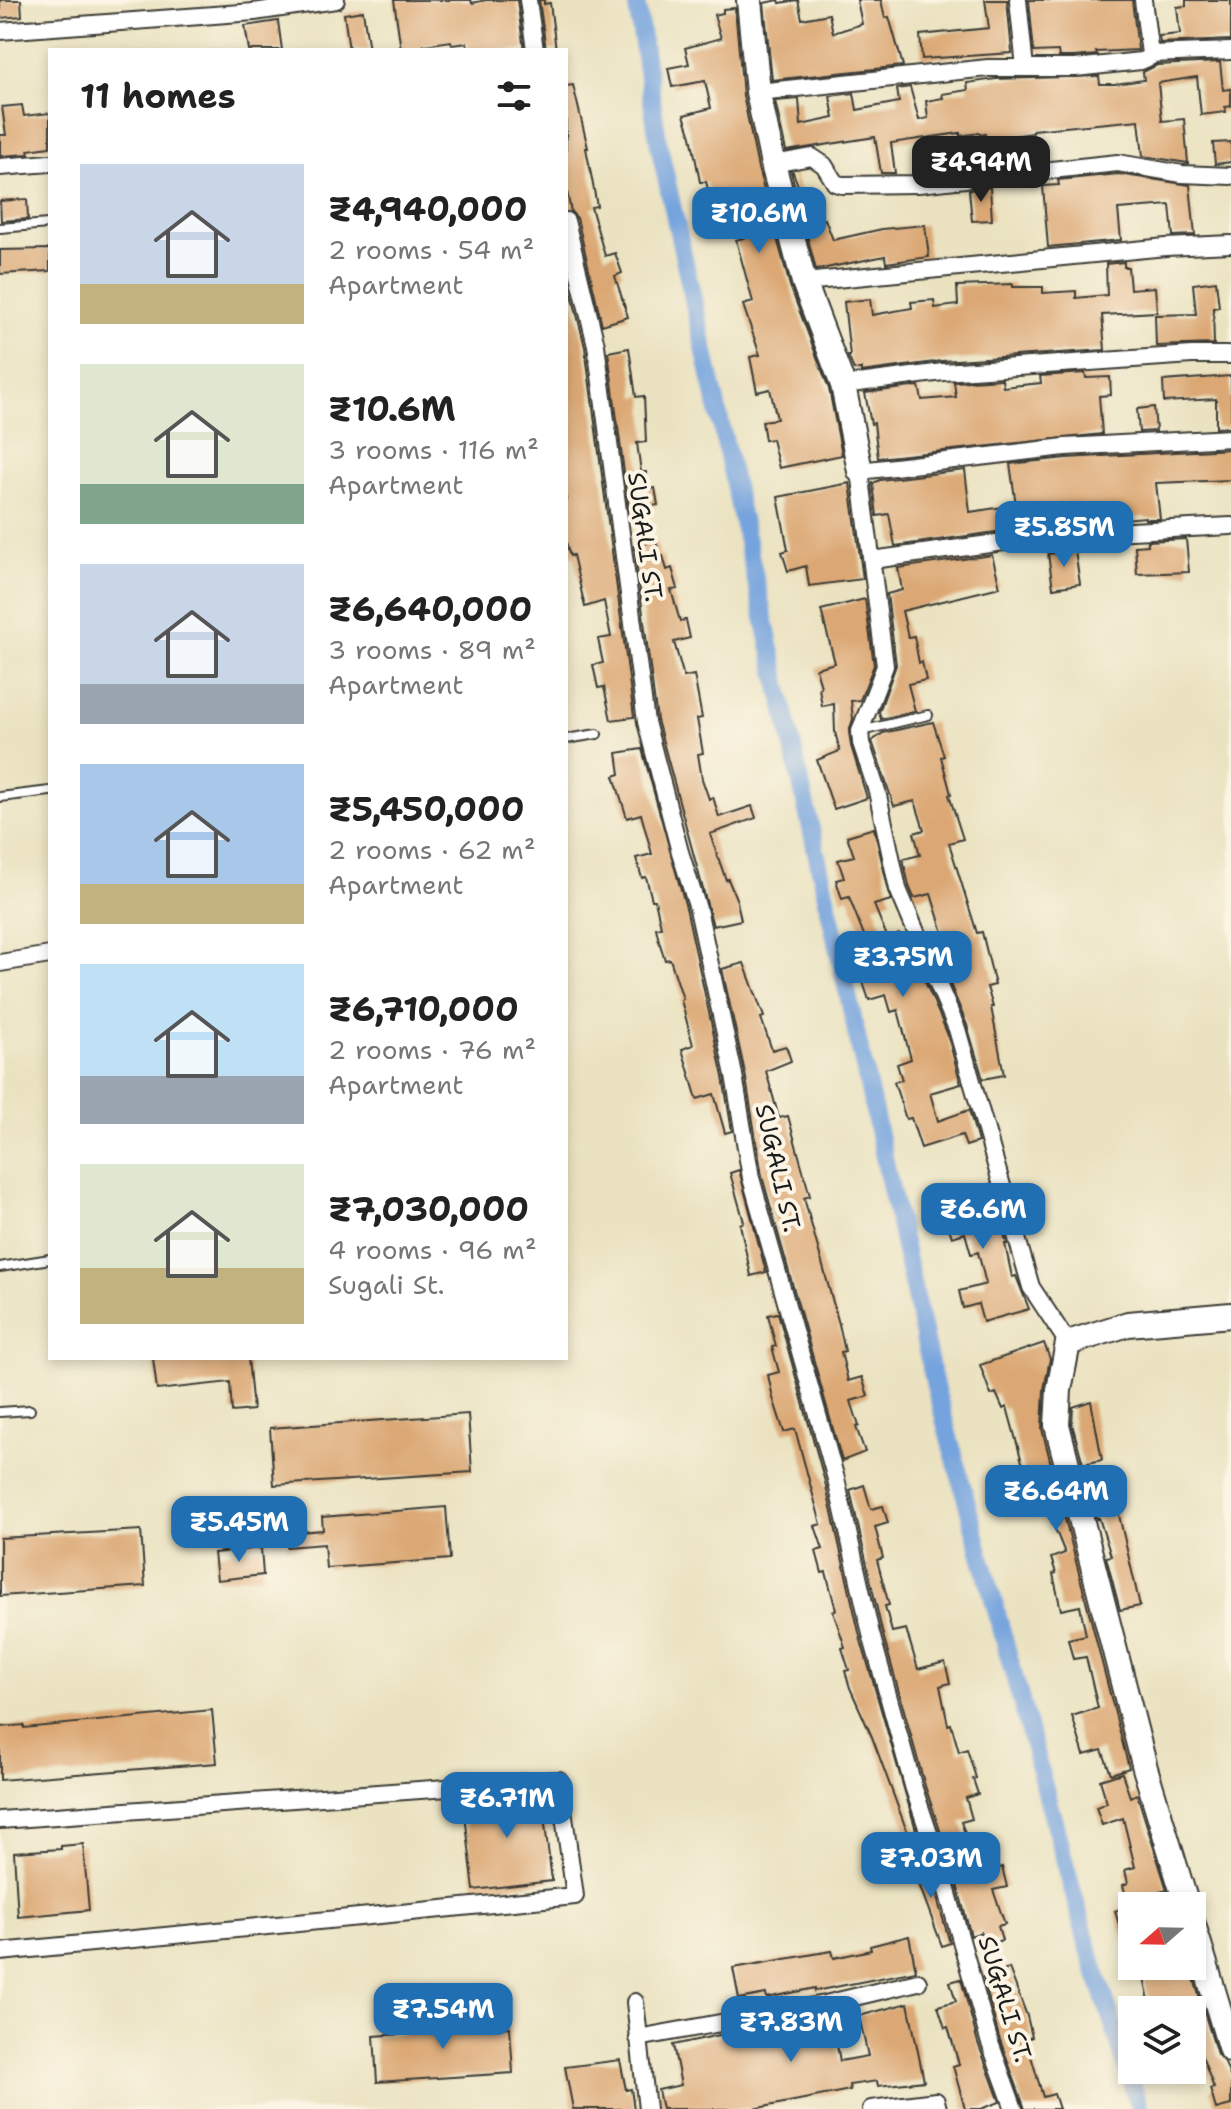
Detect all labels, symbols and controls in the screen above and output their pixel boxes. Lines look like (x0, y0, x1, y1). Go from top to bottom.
text: 11 homes (80, 73, 236, 119)
icon: filters (492, 74, 536, 118)
pin: ₹4.94M (916, 136, 1046, 204)
text: ₹4.94M (930, 144, 1032, 179)
text: ₹4,940,000 (328, 186, 528, 232)
pin: ₹10.6M (694, 187, 824, 255)
text: ₹10.6M (710, 195, 808, 230)
icon: home (144, 196, 240, 292)
text: 2 rooms · 54 m² (328, 232, 534, 267)
text: Apartment (328, 267, 464, 302)
text: ₹10.6M (328, 386, 456, 432)
icon: home (144, 396, 240, 492)
text: 3 rooms · 116 m² (328, 432, 539, 467)
text: Apartment (328, 467, 464, 502)
street label: SUGALI ST. (620, 470, 670, 604)
pin: ₹5.85M (999, 501, 1129, 569)
text: ₹5.85M (1013, 509, 1115, 544)
text: ₹6,640,000 (328, 586, 532, 632)
icon: home (144, 596, 240, 692)
text: 3 rooms · 89 m² (328, 632, 536, 667)
text: Apartment (328, 667, 464, 702)
text: ₹5,450,000 (328, 786, 525, 832)
icon: home (144, 796, 240, 892)
text: 2 rooms · 62 m² (328, 832, 536, 867)
text: Apartment (328, 867, 464, 902)
pin: ₹3.75M (838, 931, 968, 999)
text: ₹3.75M (853, 939, 953, 974)
text: ₹6,710,000 (328, 986, 519, 1032)
icon: home (144, 996, 240, 1092)
text: 2 rooms · 76 m² (328, 1032, 536, 1067)
text: Apartment (328, 1067, 464, 1102)
street label: SUGALI ST. (748, 1101, 808, 1235)
pin: ₹6.6M (927, 1183, 1039, 1251)
text: ₹7,030,000 (328, 1186, 529, 1232)
text: ₹6.6M (939, 1191, 1027, 1226)
icon: home (144, 1196, 240, 1292)
text: 4 rooms · 96 m² (328, 1232, 537, 1267)
text: Sugali St. (328, 1267, 444, 1302)
pin: ₹6.64M (991, 1465, 1121, 1533)
text: ₹6.64M (1003, 1473, 1109, 1508)
pin: ₹5.45M (174, 1496, 304, 1564)
text: ₹5.45M (189, 1504, 289, 1539)
pin: ₹6.71M (442, 1772, 572, 1840)
text: ₹6.71M (459, 1780, 555, 1815)
pin: ₹7.03M (866, 1832, 996, 1900)
text: ₹7.03M (879, 1840, 983, 1875)
north arrow (1118, 1892, 1206, 1980)
map controls (1118, 1892, 1206, 2084)
street label: SUGALI ST. (971, 1932, 1039, 2066)
pin: ₹7.54M (378, 1983, 508, 2051)
text: ₹7.54M (392, 1991, 494, 2026)
pin: ₹7.83M (726, 1996, 856, 2064)
button: layers (1118, 1996, 1206, 2084)
text: ₹7.83M (739, 2004, 843, 2039)

